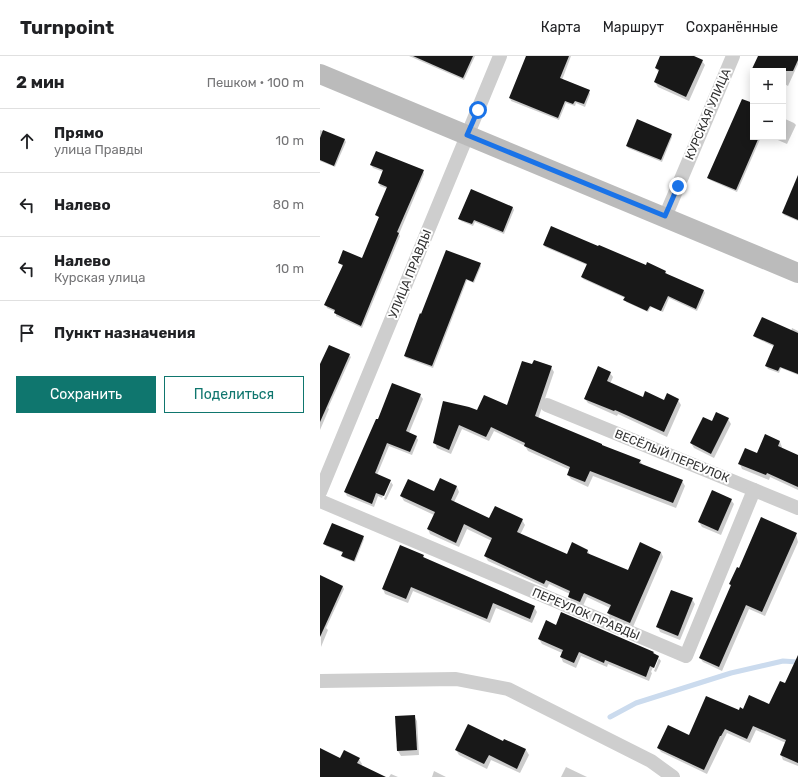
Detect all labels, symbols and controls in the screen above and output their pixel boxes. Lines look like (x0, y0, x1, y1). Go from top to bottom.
text: Turnpoint (20, 16, 114, 39)
text: Карта (541, 19, 581, 36)
text: Маршрут (603, 19, 664, 36)
text: Сохранённые (686, 19, 778, 36)
street label: КУРСКАЯ УЛИЦА (682, 66, 734, 162)
map controls (750, 68, 786, 140)
button: + (750, 68, 786, 104)
text: 2 мин (16, 72, 65, 92)
text: Пешком · 100 m (207, 75, 304, 90)
route start (469, 101, 487, 119)
button: − (750, 104, 786, 140)
text: Прямо (54, 124, 104, 142)
icon: ahead (16, 130, 38, 152)
text: 10 m (275, 133, 304, 148)
text: улица Правды (54, 142, 143, 157)
route end (669, 177, 687, 195)
icon: left (16, 194, 38, 216)
text: Налево (54, 196, 111, 214)
text: 80 m (273, 197, 304, 212)
street label: УЛИЦА ПРАВДЫ (386, 228, 434, 320)
text: Налево (54, 252, 111, 270)
icon: left (16, 258, 38, 280)
text: 10 m (275, 261, 304, 276)
text: Курская улица (54, 270, 146, 285)
icon: arrive (16, 322, 38, 344)
text: Пункт назначения (54, 324, 196, 342)
button: Сохранить (16, 376, 156, 413)
button: Поделиться (164, 376, 304, 413)
street label: ВЕСЁЛЫЙ ПЕРЕУЛОК (613, 427, 732, 486)
street label: ПЕРЕУЛОК ПРАВДЫ (530, 585, 642, 643)

